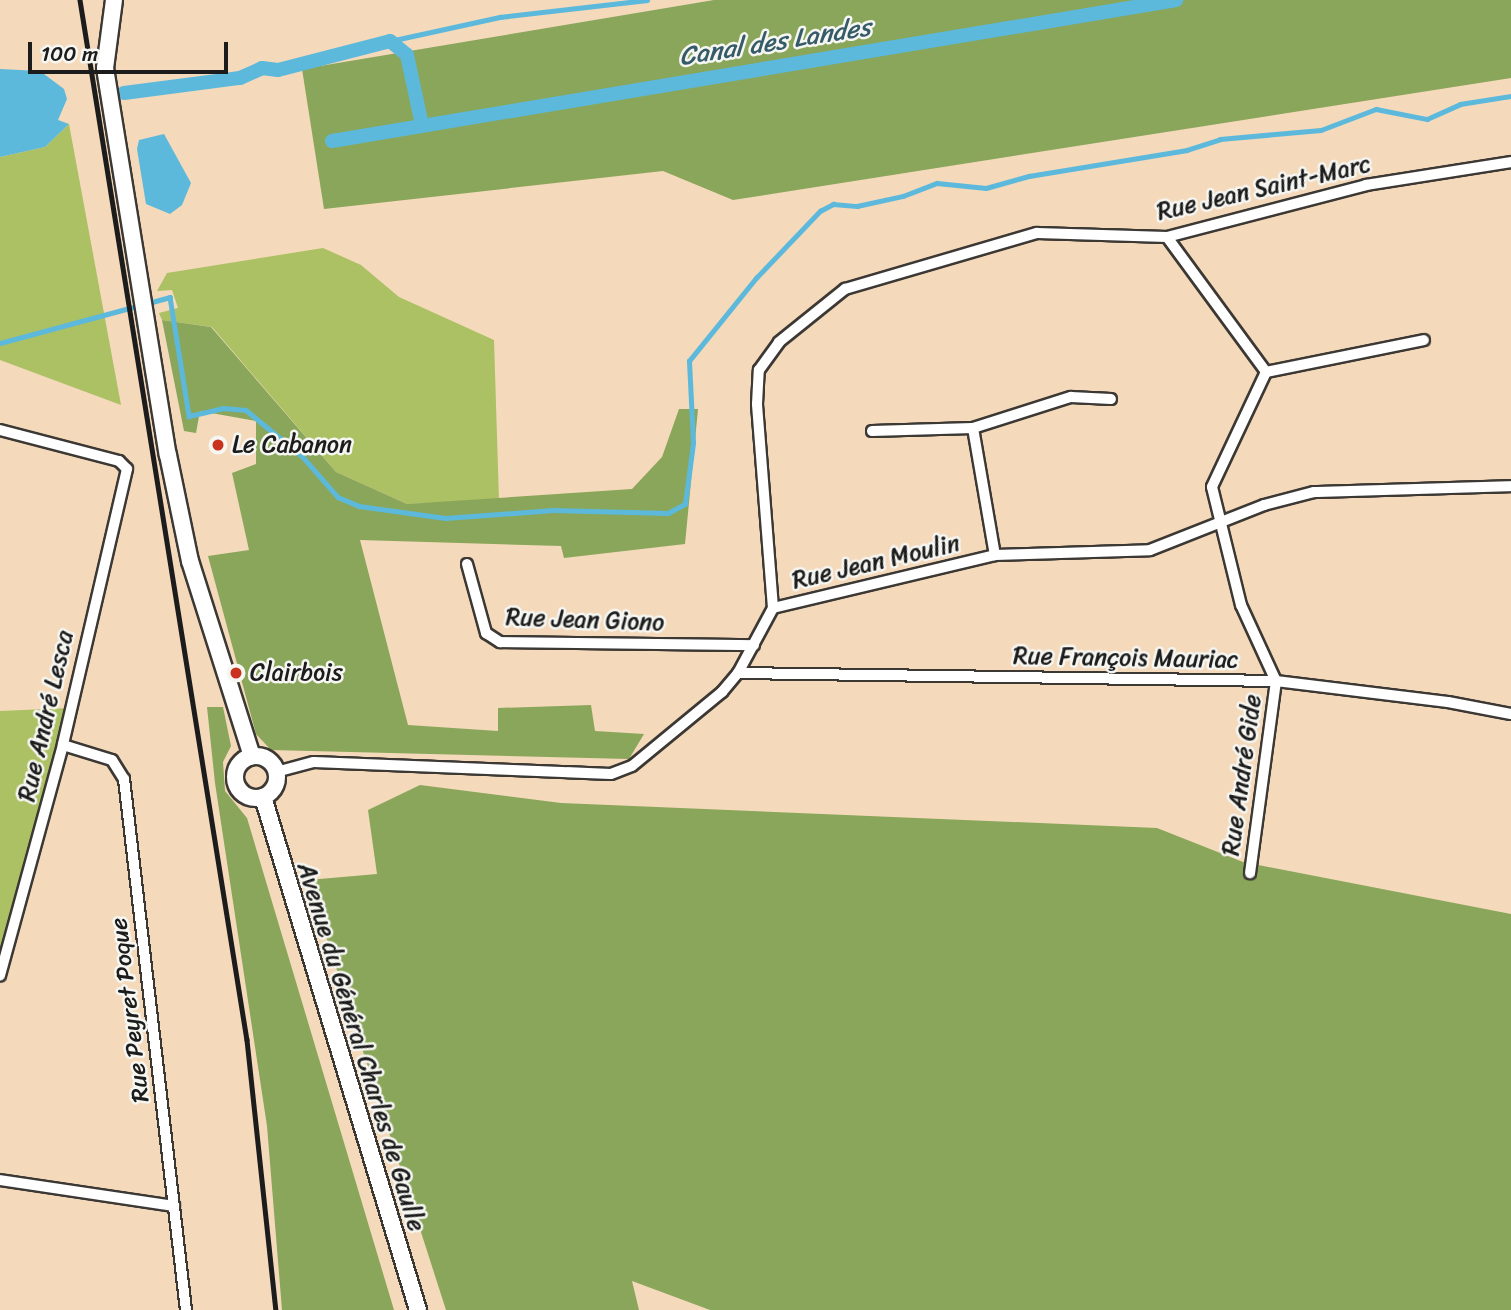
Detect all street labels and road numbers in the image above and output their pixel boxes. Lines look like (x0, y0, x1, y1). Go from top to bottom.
street label: Rue Jean Saint-Marc (1152, 149, 1376, 227)
street label: Rue Jean Moulin (789, 529, 963, 595)
street label: Rue Jean Giono (505, 603, 665, 637)
street label: Rue André Lesca (12, 628, 80, 804)
street label: Rue François Mauriac (1013, 642, 1239, 674)
street label: Rue André Gide (1216, 693, 1268, 857)
street label: Avenue du Général Charles de Gaulle (291, 859, 431, 1235)
street label: Rue Peyret Poque (104, 916, 156, 1104)

